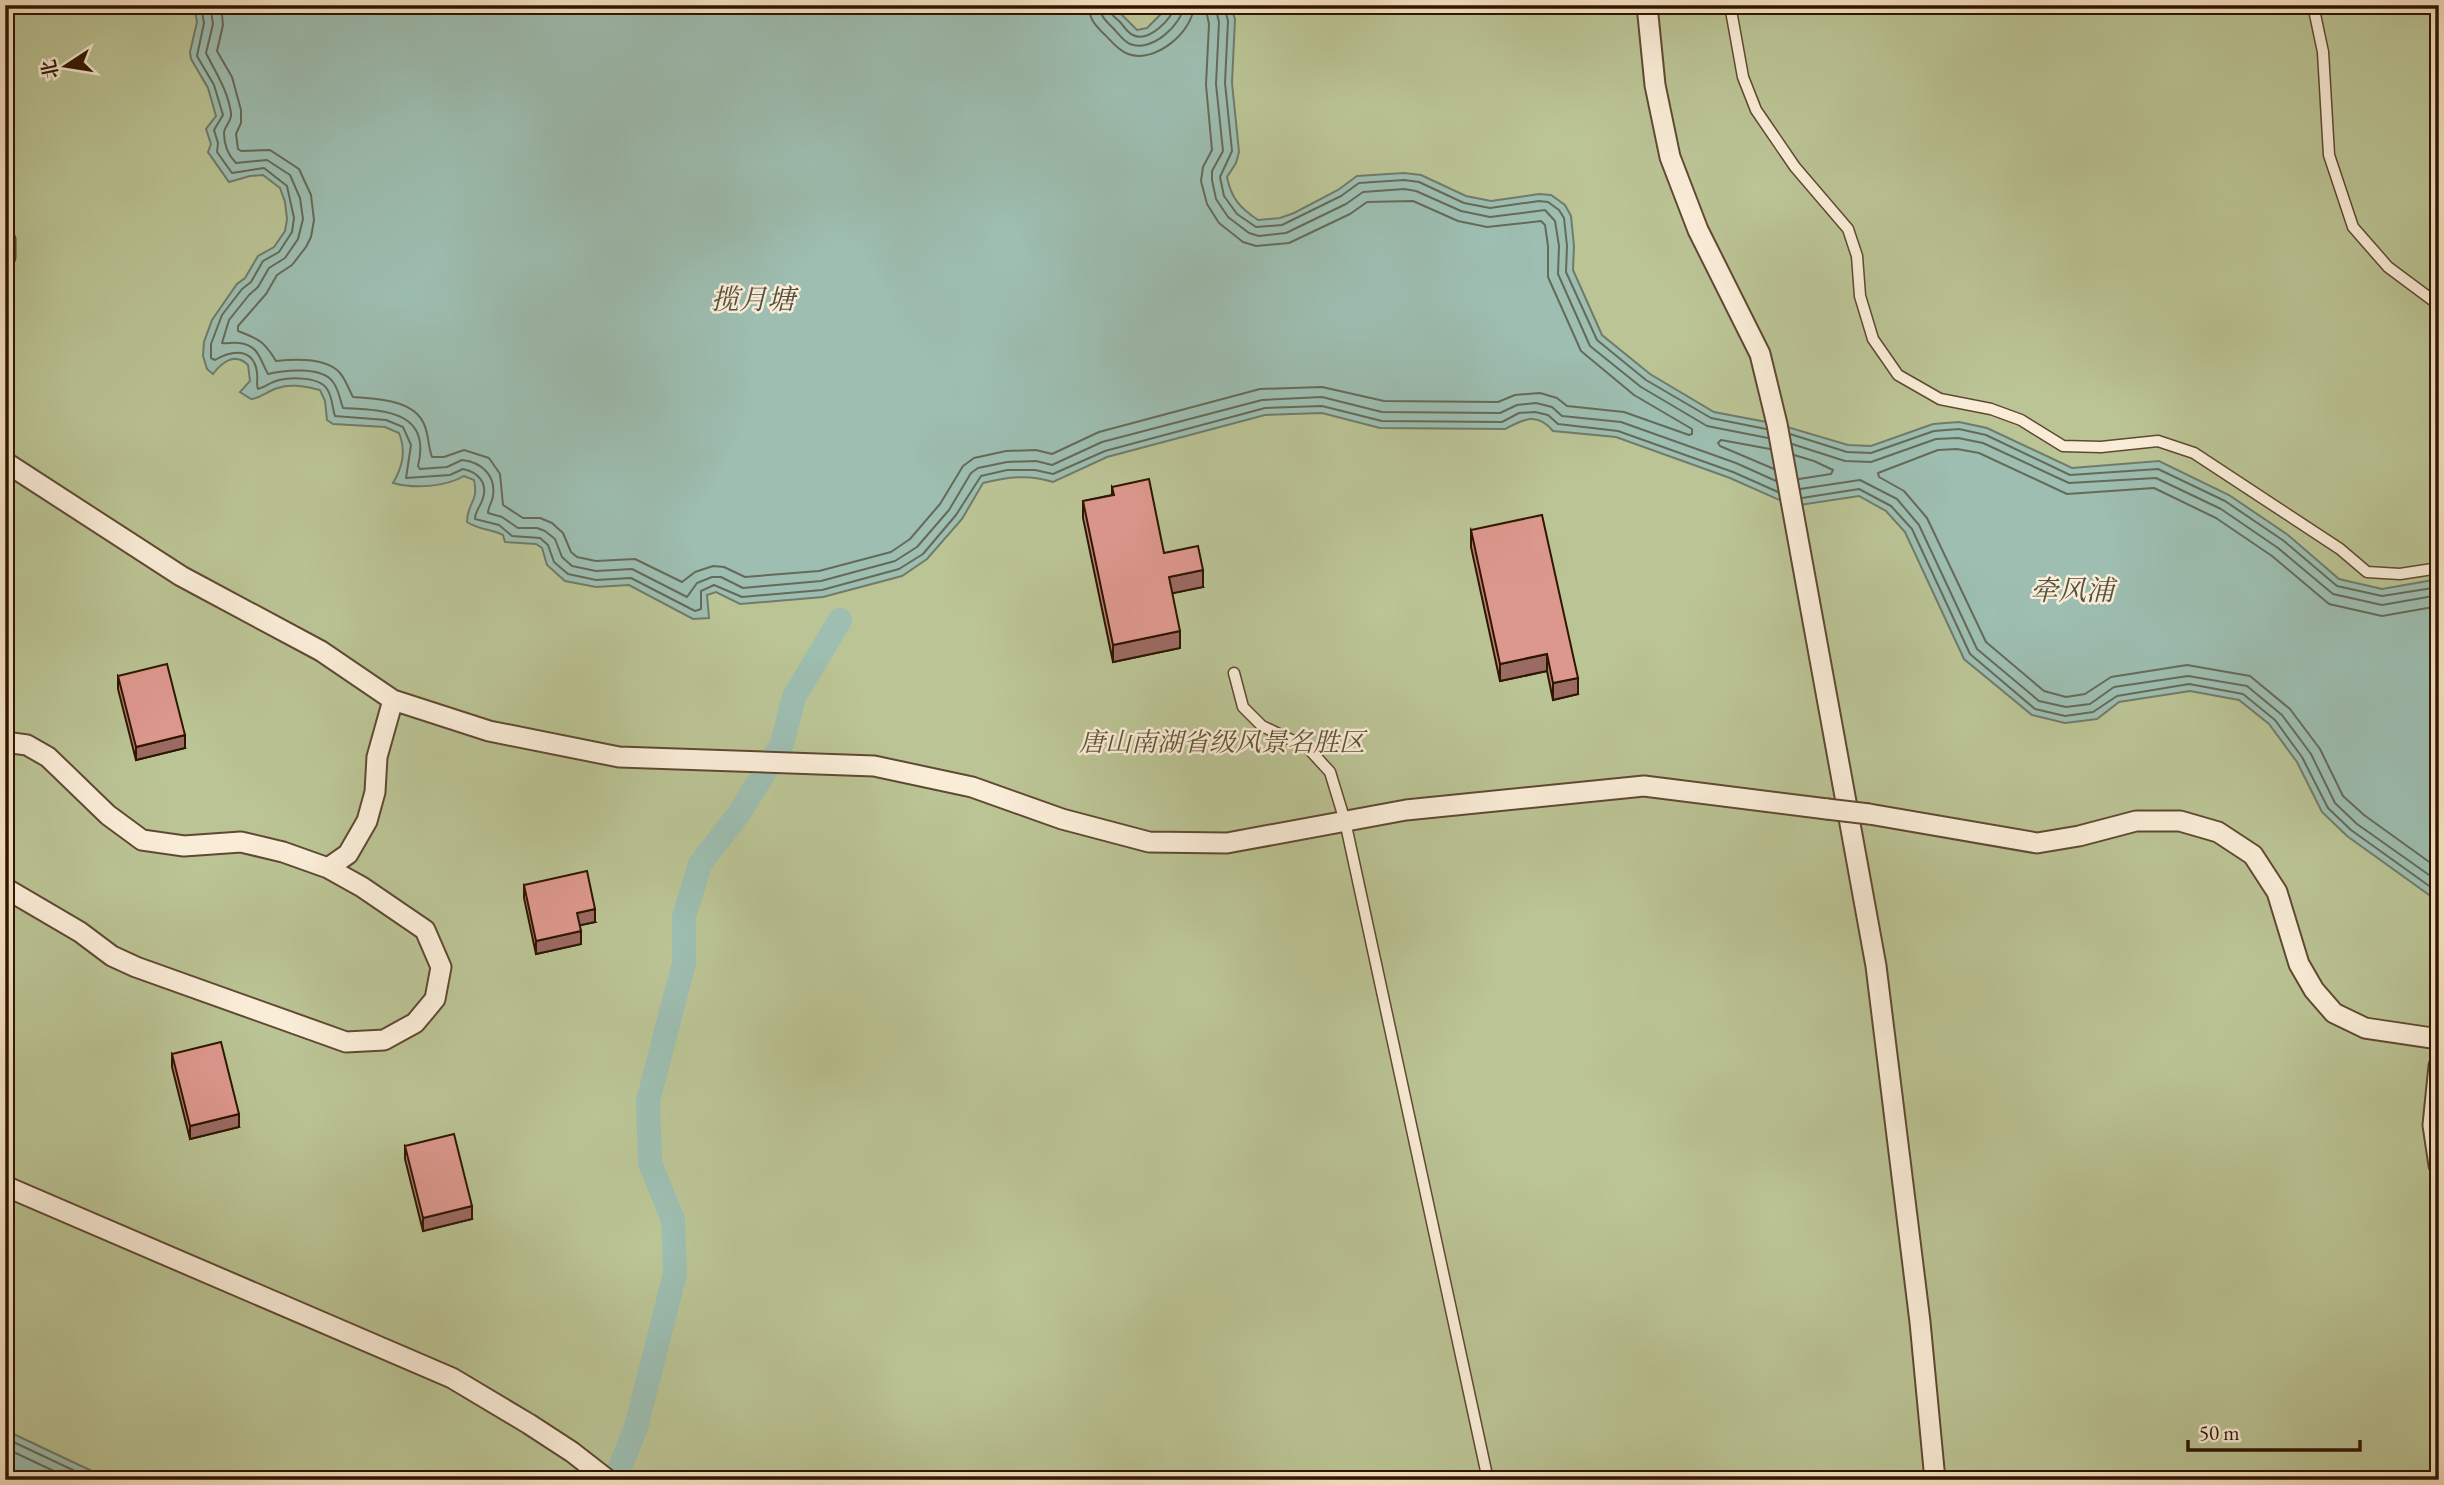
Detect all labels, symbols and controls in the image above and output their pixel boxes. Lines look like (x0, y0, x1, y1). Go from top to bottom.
north arrow (32, 32, 102, 102)
text: 北 (36, 58, 64, 81)
water label: 揽月塘 (711, 281, 799, 317)
water label: 牵风浦 (2030, 572, 2118, 608)
park label: 唐山南湖省级风景名胜区 (1079, 725, 1368, 759)
scale bar (2188, 1408, 2360, 1452)
text: 50 m (2199, 1419, 2240, 1446)

